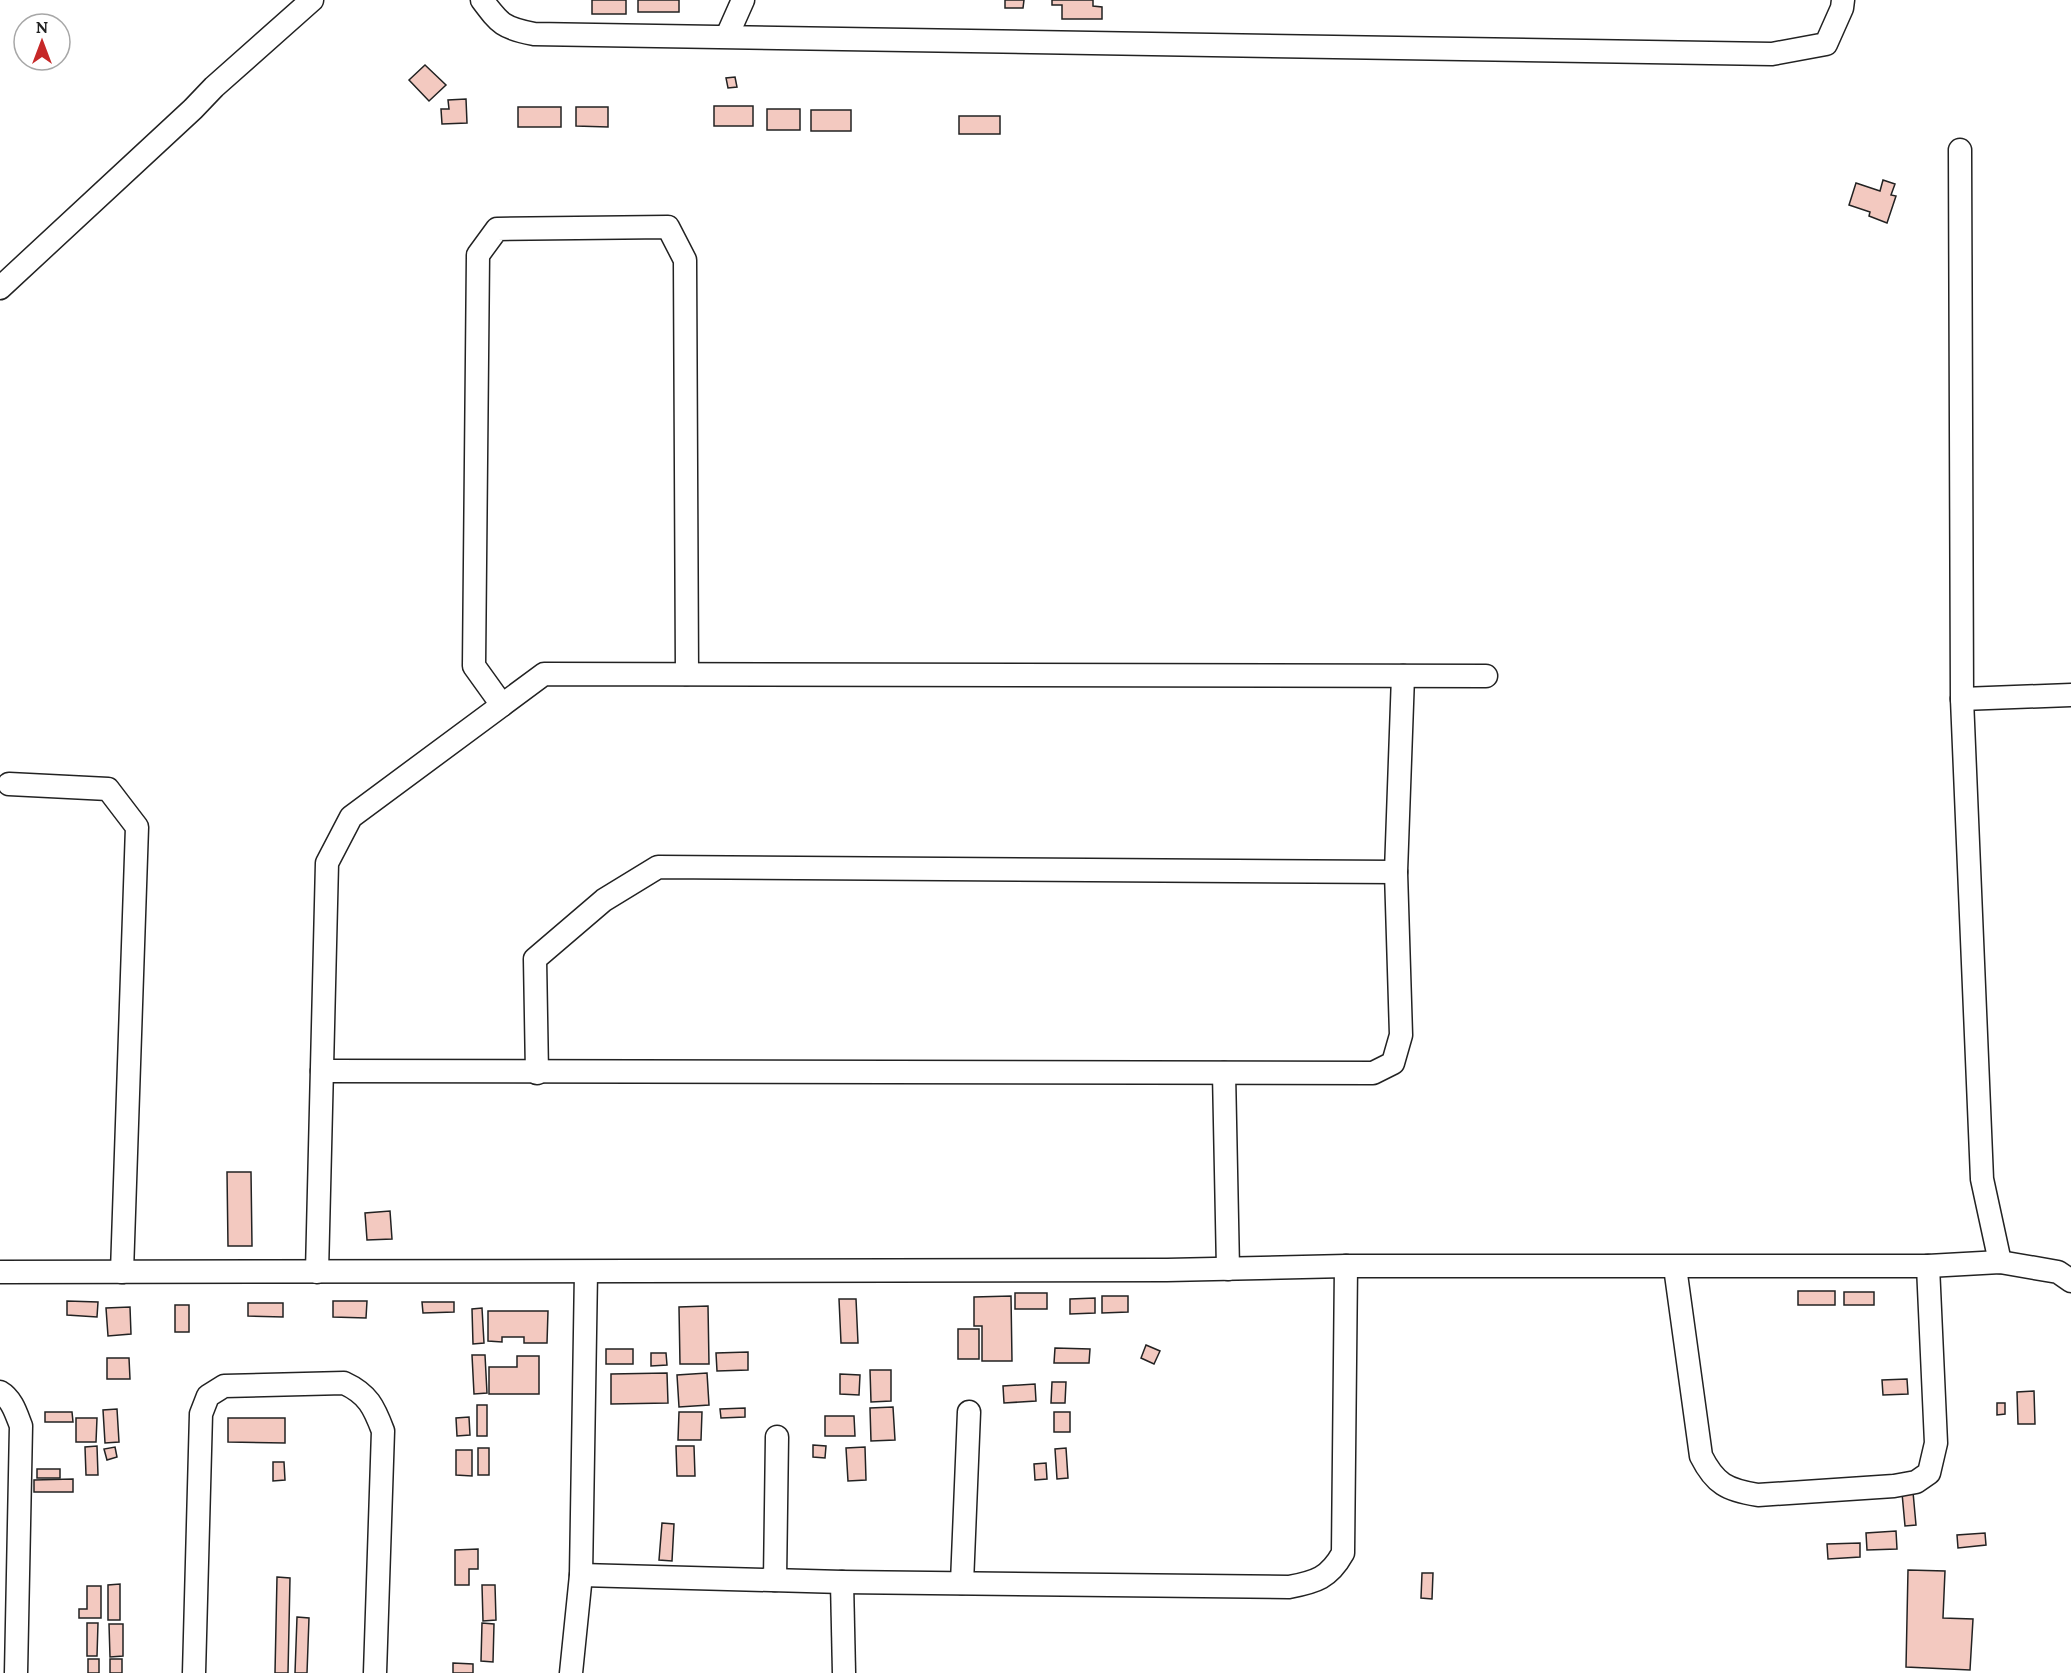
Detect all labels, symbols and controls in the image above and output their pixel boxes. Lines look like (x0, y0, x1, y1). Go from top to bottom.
north arrow (12, 12, 72, 72)
text: N (36, 17, 48, 37)

